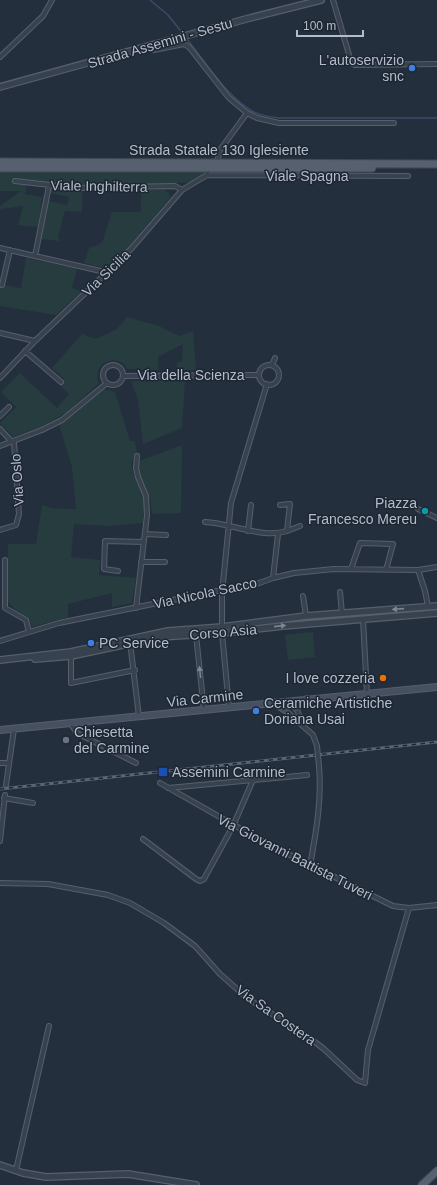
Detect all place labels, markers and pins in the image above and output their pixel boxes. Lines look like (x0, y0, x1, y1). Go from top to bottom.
place label: L'autoservizio snc (319, 52, 404, 84)
marker: L'autoservizio snc (407, 63, 417, 73)
place label: Piazza Francesco Mereu (308, 495, 417, 527)
marker: Piazza Francesco Mereu (420, 506, 430, 516)
place label: PC Service (99, 635, 169, 651)
marker: PC Service (86, 638, 96, 648)
place label: I love cozzeria (286, 670, 375, 686)
marker: I love cozzeria (378, 673, 388, 683)
place label: Ceramiche Artistiche Doriana Usai (264, 695, 393, 727)
marker: Ceramiche Artistiche Doriana Usai (251, 706, 261, 716)
place label: Chiesetta del Carmine (74, 724, 150, 756)
marker: Chiesetta del Carmine (61, 735, 71, 745)
place label: Assemini Carmine (172, 764, 286, 780)
marker: Assemini Carmine (157, 766, 169, 778)

